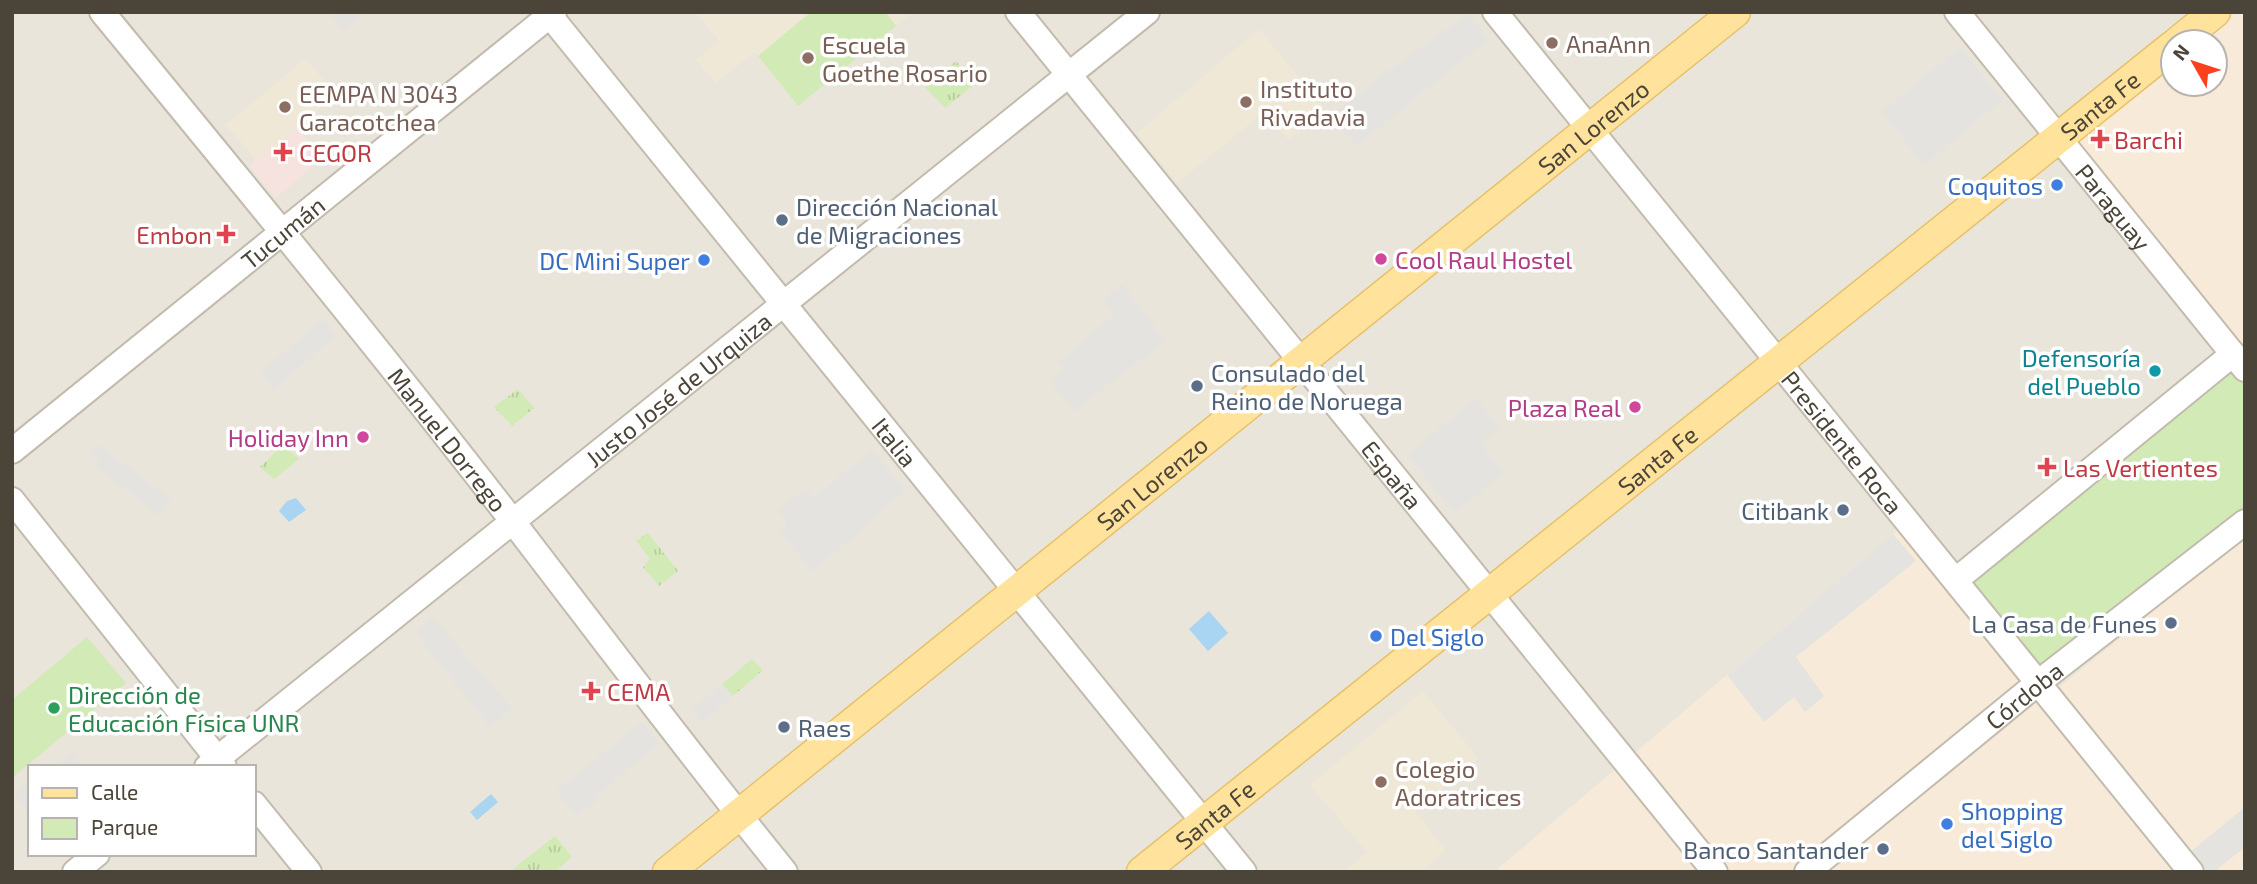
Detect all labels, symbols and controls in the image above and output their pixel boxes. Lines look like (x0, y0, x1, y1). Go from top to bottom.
north arrow (2159, 28, 2229, 98)
place label: AnaAnn (1566, 29, 1651, 58)
place label: Escuela Goethe Rosario (822, 30, 988, 87)
marker: AnaAnn (1544, 35, 1560, 51)
text: N (2167, 39, 2194, 65)
marker: Escuela Goethe Rosario (800, 50, 816, 66)
street label: Santa Fe (2054, 64, 2145, 145)
street label: San Lorenzo (1532, 73, 1654, 180)
place label: Instituto Rivadavia (1260, 74, 1365, 131)
place label: EEMPA N 3043 Garacotchea (299, 79, 458, 136)
marker: Instituto Rivadavia (1238, 94, 1254, 110)
marker: EEMPA N 3043 Garacotchea (277, 99, 293, 115)
place label: Barchi (2114, 125, 2183, 154)
marker: Barchi (2092, 131, 2108, 147)
place label: CEGOR (299, 138, 372, 167)
marker: CEGOR (273, 142, 293, 162)
street label: Paraguay (2070, 157, 2158, 256)
place label: Coquitos (1947, 171, 2043, 200)
marker: Coquitos (2049, 177, 2065, 193)
street label: Tucumán (235, 190, 330, 274)
place label: Dirección Nacional de Migraciones (796, 192, 998, 249)
marker: Dirección Nacional de Migraciones (774, 212, 790, 228)
place label: Embon (136, 220, 212, 249)
marker: Embon (218, 226, 234, 242)
place label: Cool Raul Hostel (1395, 245, 1572, 274)
place label: DC Mini Super (539, 246, 690, 275)
marker: Cool Raul Hostel (1373, 251, 1389, 267)
marker: DC Mini Super (696, 252, 712, 268)
street label: Justo José de Urquiza (579, 305, 777, 472)
place label: Defensoría del Pueblo (2022, 343, 2141, 400)
place label: Consulado del Reino de Noruega (1211, 358, 1403, 415)
street label: Manuel Dorrego (383, 362, 514, 517)
marker: Defensoría del Pueblo (2147, 363, 2163, 379)
street label: Presidente Roca (1776, 364, 1909, 519)
marker: Consulado del Reino de Noruega (1189, 378, 1205, 394)
place label: Plaza Real (1508, 393, 1621, 422)
marker: Plaza Real (1627, 399, 1643, 415)
street label: Italia (867, 411, 924, 472)
street label: Santa Fe (1611, 419, 1703, 500)
place label: Holiday Inn (228, 423, 349, 452)
marker: Holiday Inn (355, 429, 371, 445)
street label: San Lorenzo (1090, 429, 1213, 536)
street label: España (1356, 434, 1429, 514)
place label: Las Vertientes (2063, 453, 2218, 482)
marker: Las Vertientes (2037, 457, 2057, 477)
place label: Citibank (1741, 496, 1829, 525)
marker: Citibank (1835, 502, 1851, 518)
place label: La Casa de Funes (1971, 609, 2157, 638)
marker: La Casa de Funes (2163, 615, 2179, 631)
place label: Del Siglo (1390, 622, 1484, 651)
marker: Del Siglo (1368, 628, 1384, 644)
street label: Córdoba (1979, 655, 2068, 735)
place label: CEMA (607, 677, 670, 706)
place label: Dirección de Educación Física UNR (68, 680, 299, 737)
marker: CEMA (581, 681, 601, 701)
marker: Dirección de Educación Física UNR (46, 700, 62, 716)
place label: Raes (798, 713, 851, 742)
marker: Raes (776, 719, 792, 735)
place label: Colegio Adoratrices (1395, 754, 1521, 811)
legend (28, 765, 256, 856)
street label: Santa Fe (1169, 773, 1260, 854)
marker: Colegio Adoratrices (1373, 774, 1389, 790)
text: Calle (91, 779, 138, 804)
place label: Shopping del Siglo (1961, 796, 2063, 853)
text: Parque (91, 814, 158, 839)
marker: Shopping del Siglo (1939, 816, 1955, 832)
place label: Banco Santander (1683, 835, 1869, 864)
marker: Banco Santander (1875, 841, 1891, 857)

